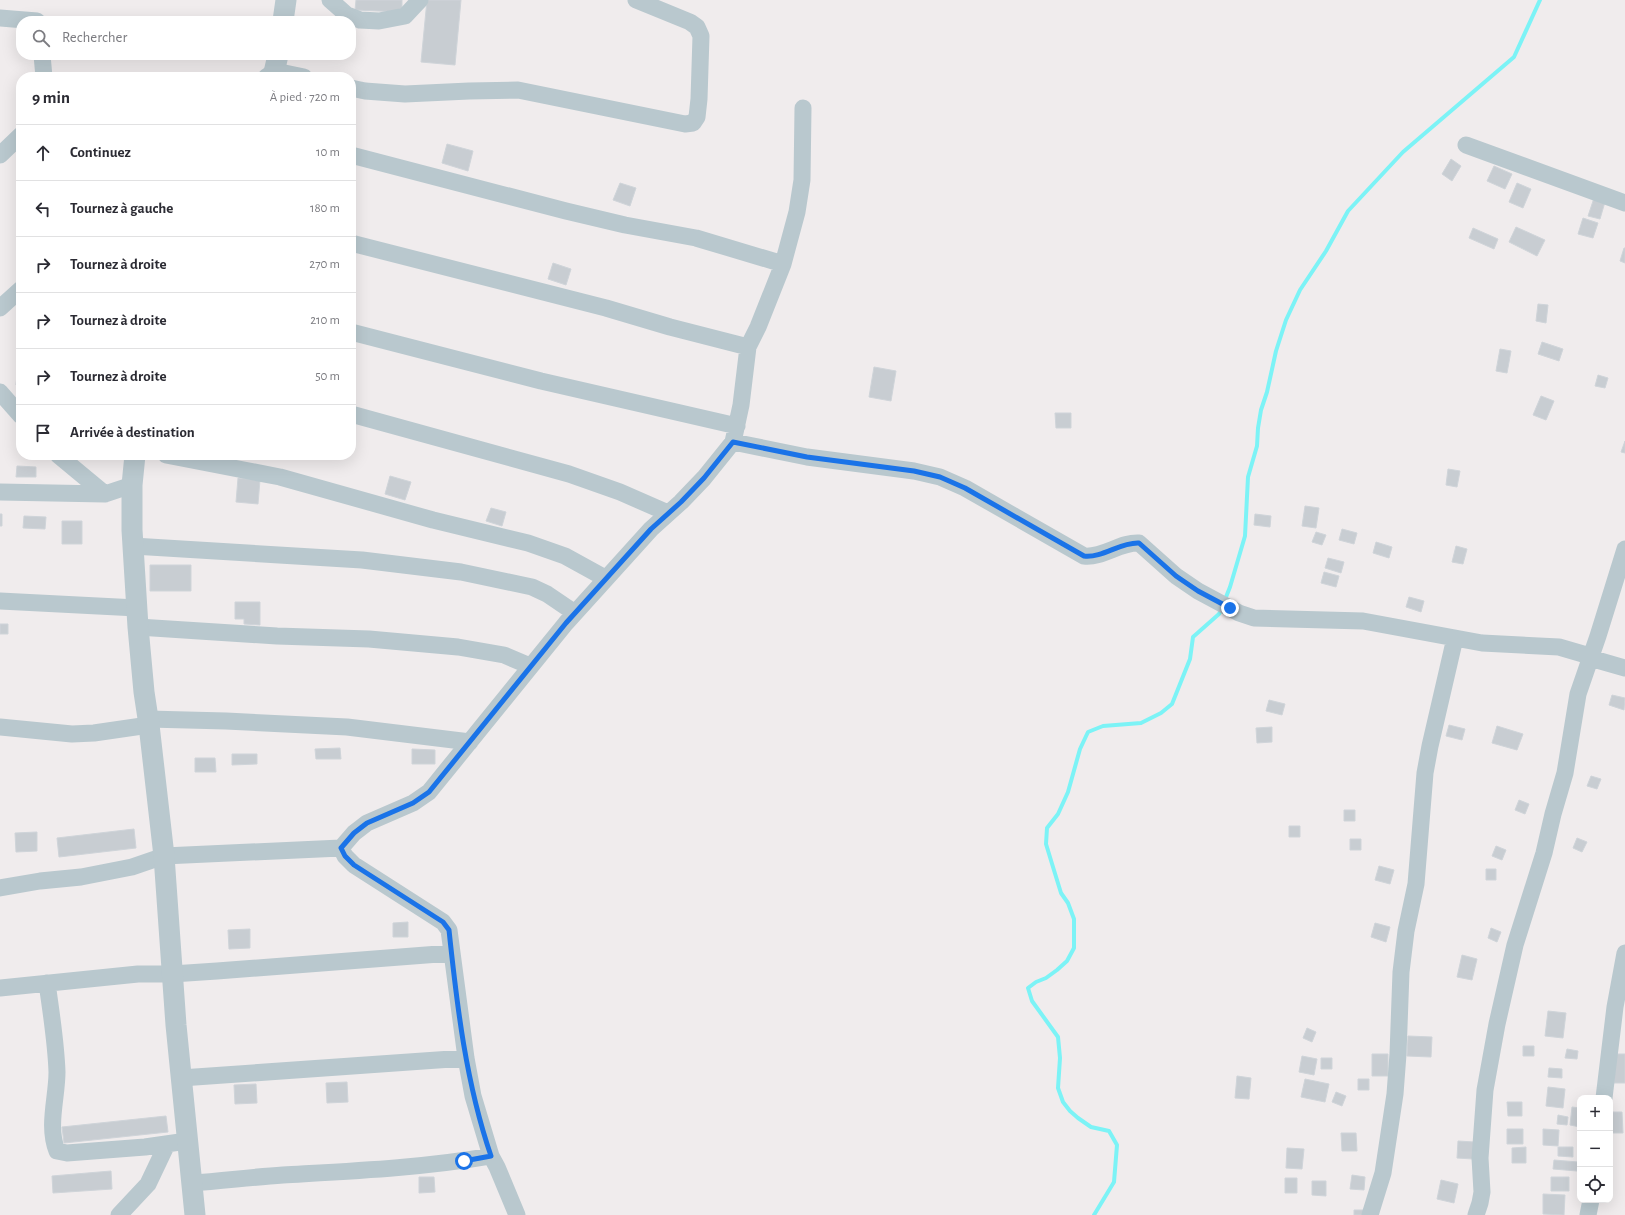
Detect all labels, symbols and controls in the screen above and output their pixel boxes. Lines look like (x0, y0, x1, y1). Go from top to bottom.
search box (16, 16, 356, 60)
icon: search (30, 27, 52, 49)
text: Rechercher (62, 30, 127, 45)
text: 9 min (32, 89, 70, 106)
text: À pied · 720 m (270, 91, 340, 104)
icon: ahead (32, 142, 54, 164)
text: Continuez (70, 145, 131, 160)
text: 10 m (316, 146, 340, 159)
icon: left (32, 198, 54, 220)
text: Tournez à gauche (70, 201, 173, 216)
text: 180 m (310, 202, 340, 215)
icon: right (32, 254, 54, 276)
text: Tournez à droite (70, 257, 167, 272)
text: 270 m (309, 258, 340, 271)
icon: right (32, 310, 54, 332)
text: Tournez à droite (70, 313, 167, 328)
text: 210 m (310, 314, 340, 327)
icon: right (32, 366, 54, 388)
text: Tournez à droite (70, 369, 167, 384)
text: 50 m (315, 370, 340, 383)
icon: arrive (32, 422, 54, 444)
text: Arrivée à destination (70, 425, 195, 440)
route end (1221, 599, 1239, 617)
map controls (1577, 1095, 1613, 1203)
button: + (1577, 1095, 1613, 1131)
button: − (1577, 1131, 1613, 1167)
route start (455, 1152, 473, 1170)
button: locate (1577, 1167, 1613, 1203)

